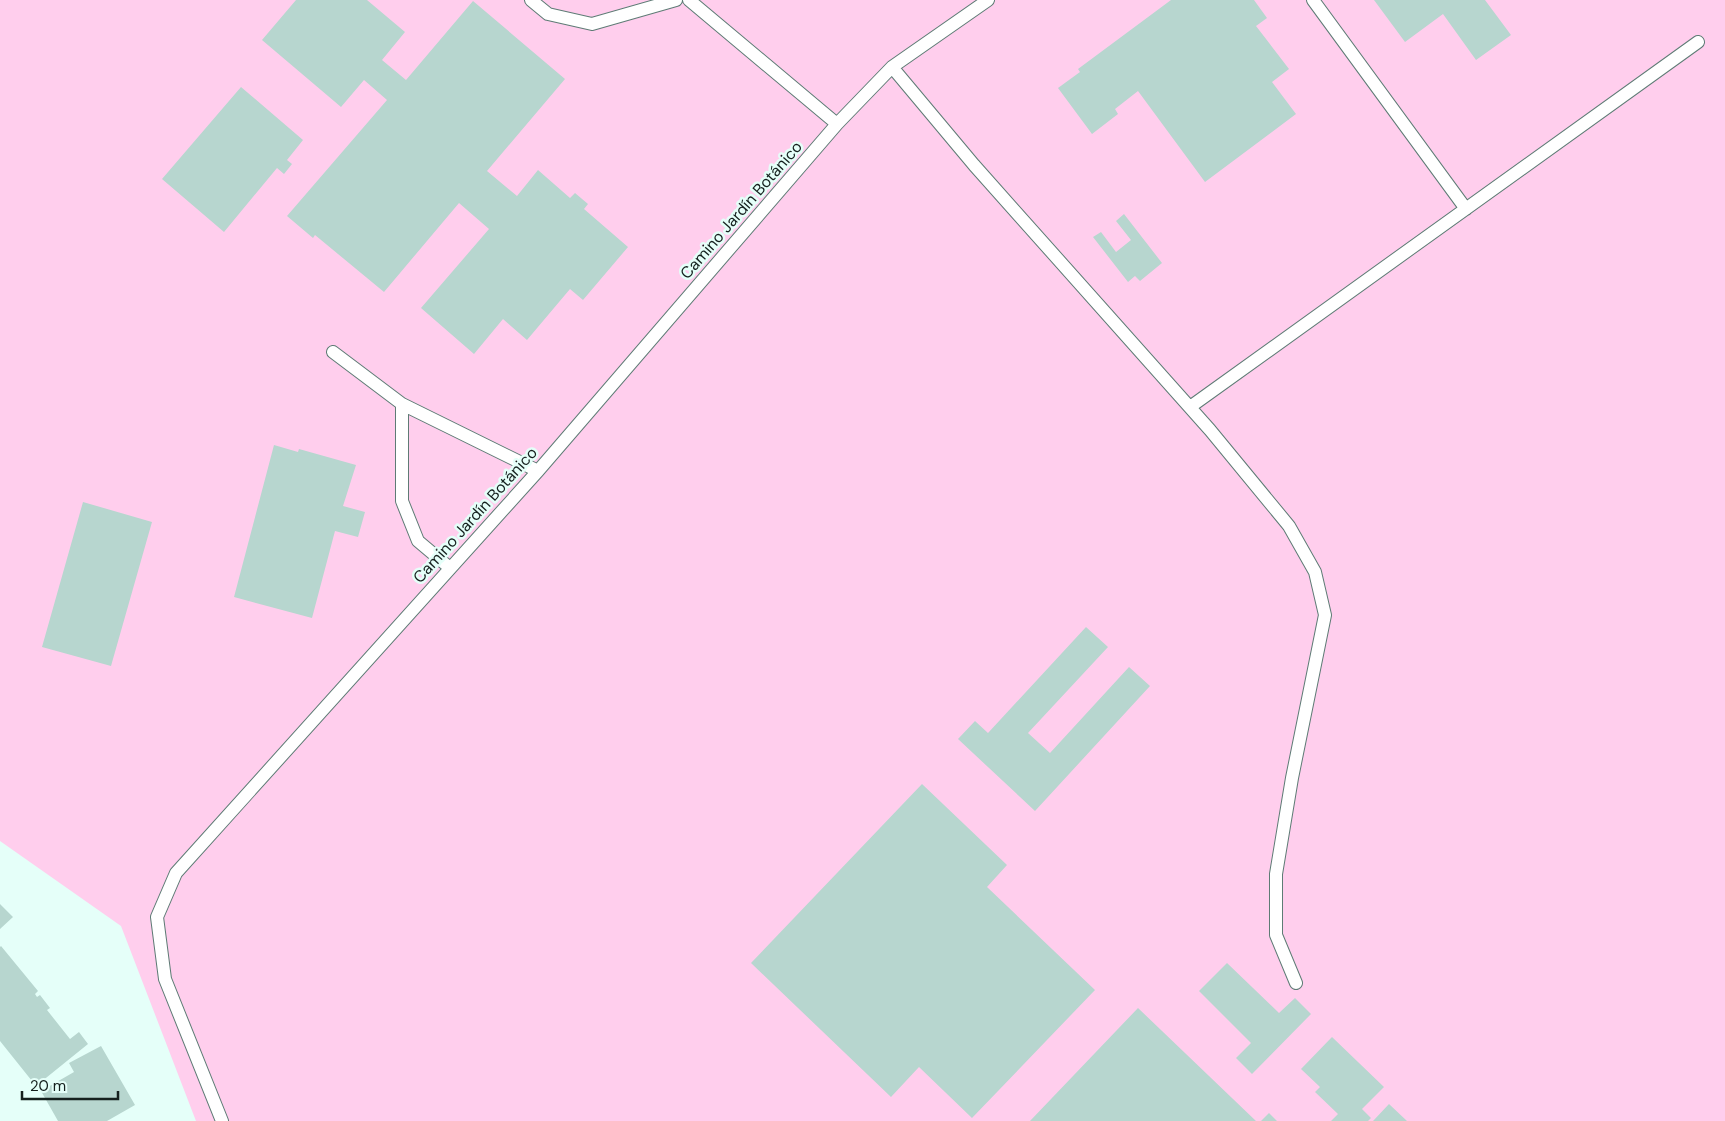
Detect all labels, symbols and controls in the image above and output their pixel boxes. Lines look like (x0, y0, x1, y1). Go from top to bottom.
street label: Camino Jardín Botánico (675, 137, 807, 283)
street label: Camino Jardín Botánico (408, 443, 542, 587)
scale bar (22, 1068, 119, 1100)
text: 20 m (30, 1076, 66, 1096)

